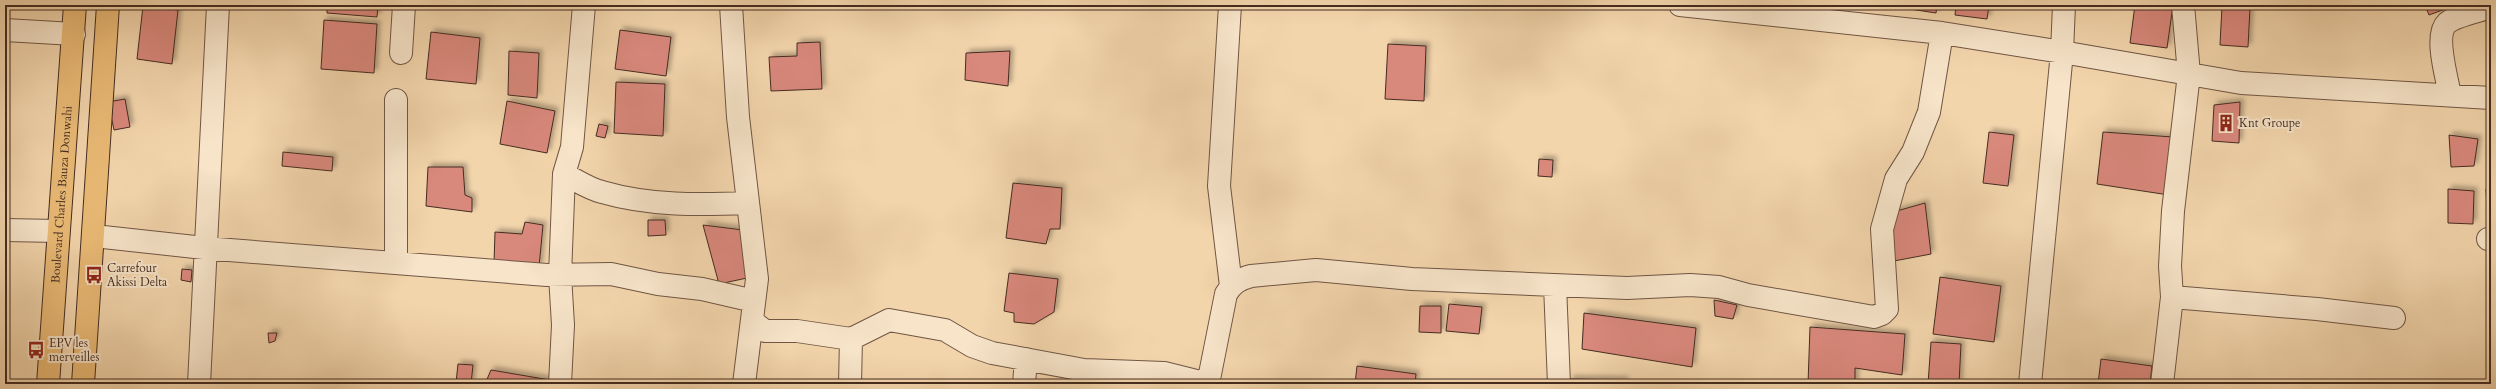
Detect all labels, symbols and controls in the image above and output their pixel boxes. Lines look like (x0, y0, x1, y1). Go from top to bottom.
street label: Boulevard Charles Bauza Donwahi (47, 105, 76, 284)
building icon: Knt Groupe (2216, 113, 2236, 133)
place label: Knt Groupe (2239, 115, 2301, 131)
place label: Carrefour Akissi Delta (107, 260, 168, 290)
bus stop icon: Carrefour Akissi Delta (84, 265, 104, 285)
place label: EPV les merveilles (49, 335, 99, 365)
bus stop icon: EPV les merveilles (26, 340, 46, 360)

